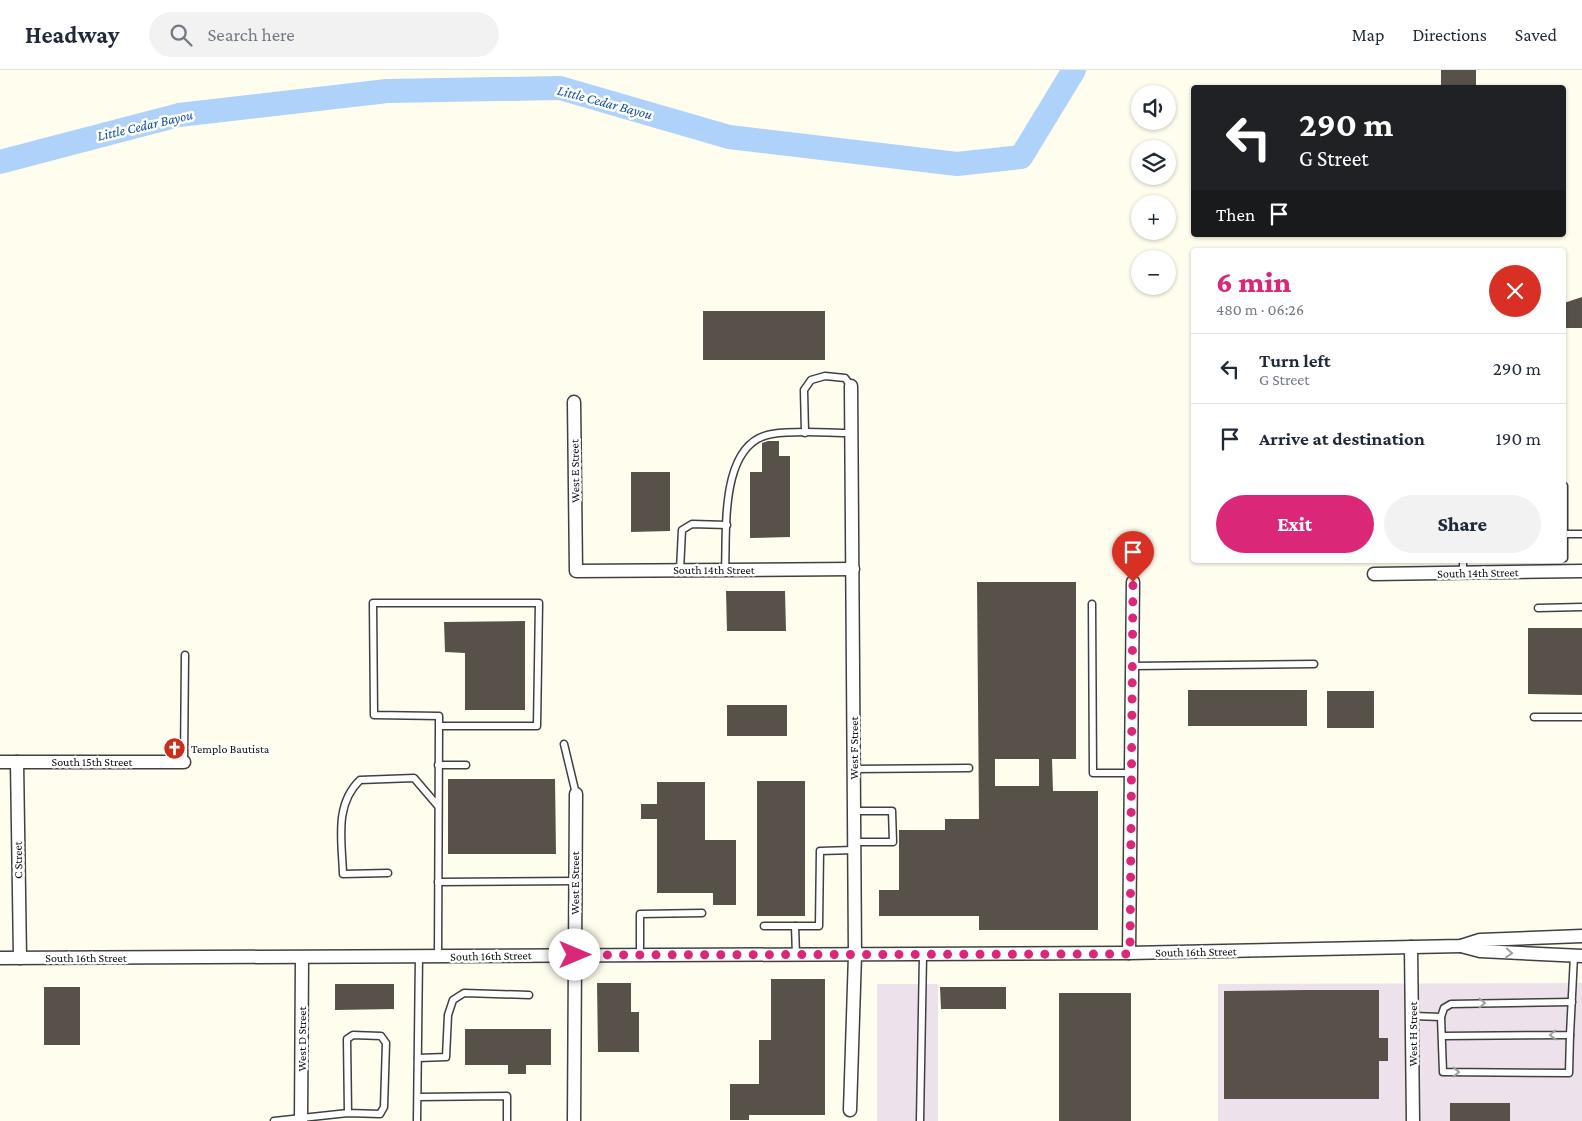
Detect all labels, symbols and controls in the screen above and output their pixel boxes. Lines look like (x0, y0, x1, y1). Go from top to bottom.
search box (149, 12, 499, 57)
text: Headway (25, 21, 119, 48)
icon: search (167, 21, 195, 49)
text: Search here (207, 24, 295, 45)
text: Map (1352, 25, 1384, 45)
text: Directions (1412, 25, 1487, 45)
text: Saved (1515, 25, 1557, 45)
water label: Little Cedar Bayou (556, 82, 654, 122)
map controls (1131, 85, 1176, 295)
button: sound (1131, 85, 1176, 130)
icon: left (1216, 105, 1281, 170)
text: 290 m (1299, 105, 1393, 144)
water label: Little Cedar Bayou (96, 106, 194, 144)
button: layers (1131, 140, 1176, 185)
text: G Street (1299, 146, 1369, 171)
button: + (1131, 195, 1176, 240)
icon: arrive (1265, 200, 1293, 228)
text: Then (1216, 204, 1255, 225)
button: − (1131, 250, 1176, 295)
text: 6 min (1216, 265, 1291, 298)
button: close (1489, 265, 1541, 317)
text: 480 m · 06:26 (1216, 301, 1304, 318)
text: Turn left (1259, 350, 1331, 371)
icon: left (1216, 355, 1244, 383)
text: 290 m (1493, 358, 1541, 379)
text: G Street (1259, 371, 1310, 388)
icon: arrive (1216, 425, 1244, 453)
text: Arrive at destination (1259, 428, 1425, 449)
text: 190 m (1495, 428, 1541, 449)
street label: West E Street (567, 438, 583, 503)
button: Exit (1216, 495, 1374, 553)
button: Share (1384, 495, 1541, 553)
pin (1112, 531, 1154, 582)
icon: arrive (1119, 538, 1147, 566)
street label: South 14th Street (673, 563, 756, 577)
street label: South 14th Street (1437, 565, 1520, 581)
street label: West F Street (847, 715, 861, 780)
church icon: Templo Bautista (163, 737, 187, 761)
place label: Templo Bautista (191, 742, 270, 756)
street label: South 15th Street (52, 755, 134, 769)
street label: C Street (11, 840, 25, 879)
street label: West E Street (568, 850, 582, 915)
position arrow (548, 928, 600, 980)
street label: South 16th Street (1155, 944, 1238, 960)
one-way arrow (1506, 947, 1514, 958)
street label: South 16th Street (450, 948, 533, 964)
street label: South 16th Street (45, 951, 128, 965)
one-way arrow (1478, 998, 1486, 1008)
street label: West H Street (1406, 1001, 1420, 1066)
street label: West D Street (295, 1005, 309, 1072)
one-way arrow (1549, 1030, 1556, 1040)
one-way arrow (1452, 1067, 1460, 1077)

